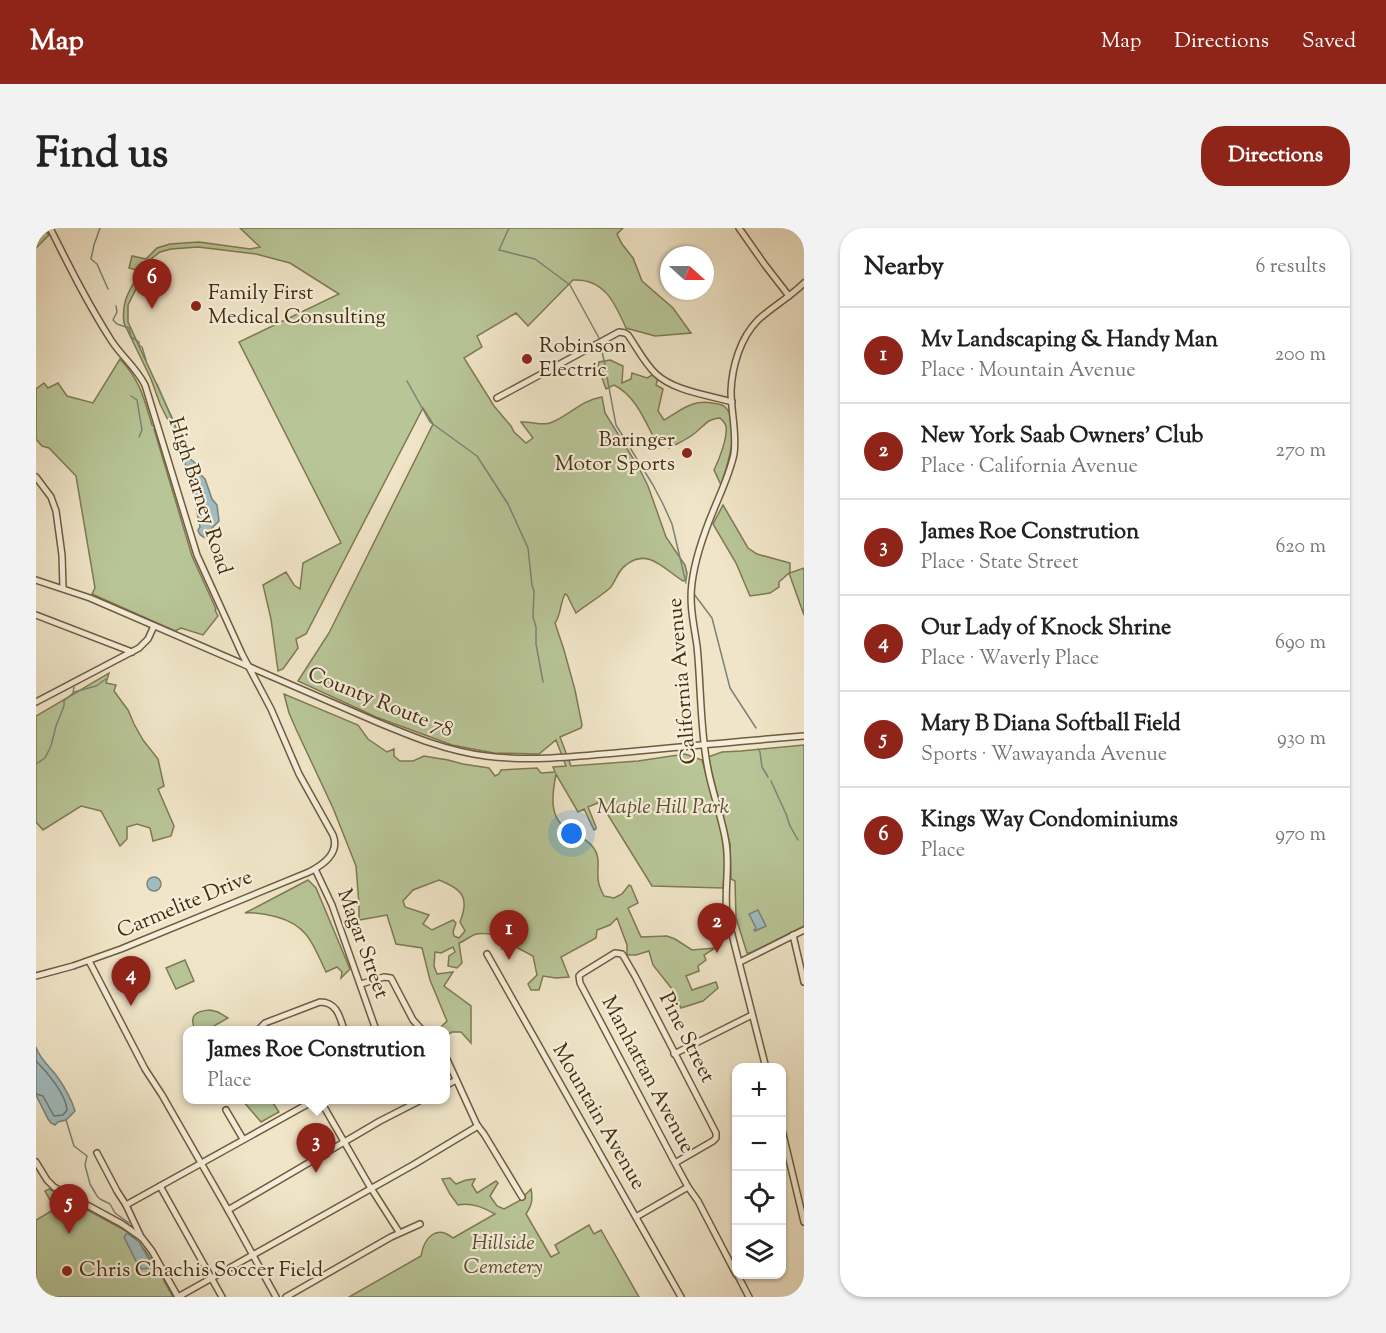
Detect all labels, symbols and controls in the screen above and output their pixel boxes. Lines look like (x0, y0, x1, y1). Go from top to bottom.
text: Map (30, 22, 84, 62)
text: Map (1101, 27, 1141, 57)
text: Directions (1174, 27, 1269, 57)
text: Saved (1302, 27, 1356, 57)
text: Find us (36, 126, 168, 186)
button: Directions (1201, 126, 1350, 186)
north arrow (660, 246, 714, 300)
text: Nearby (864, 249, 944, 286)
text: 6 results (1256, 253, 1326, 282)
pin: 6 (132, 260, 172, 309)
place label: Family First Medical Consulting (208, 279, 386, 333)
marker: Family First Medical Consulting (189, 299, 203, 313)
text: Mv Landscaping & Handy Man (921, 325, 1218, 357)
place label: Robinson Electric (539, 332, 627, 386)
text: 1 (880, 341, 887, 370)
text: 200 m (1275, 341, 1326, 370)
marker: Robinson Electric (520, 352, 534, 366)
text: Place · Mountain Avenue (921, 357, 1136, 386)
street label: High Barney Road (159, 413, 239, 579)
text: New York Saab Owners’ Club (921, 421, 1203, 453)
place label: Baringer Motor Sports (555, 426, 675, 480)
text: 2 (879, 437, 888, 466)
text: 270 m (1276, 437, 1326, 466)
marker: Baringer Motor Sports (680, 446, 694, 460)
text: Place · California Avenue (921, 453, 1138, 482)
text: James Roe Constrution (921, 517, 1139, 549)
text: 3 (879, 533, 888, 562)
text: 620 m (1276, 533, 1326, 562)
text: Place · State Street (921, 549, 1079, 578)
street label: California Avenue (661, 597, 705, 765)
text: Our Lady of Knock Shrine (921, 613, 1171, 645)
text: 4 (878, 629, 889, 658)
text: 690 m (1275, 629, 1326, 658)
text: Place · Waverly Place (921, 645, 1099, 674)
street label: County Route 78 (303, 660, 457, 746)
text: Mary B Diana Softball Field (921, 709, 1181, 741)
text: 5 (880, 725, 887, 754)
text: 930 m (1277, 725, 1326, 754)
text: Sports · Wawayanda Avenue (921, 741, 1167, 770)
park label: Maple Hill Park (597, 793, 730, 823)
text: Kings Way Condominiums (921, 805, 1178, 837)
your location (557, 819, 586, 848)
text: 6 (879, 821, 888, 850)
text: 970 m (1275, 821, 1326, 850)
text: Place (921, 837, 965, 866)
street label: Carmelite Drive (113, 863, 257, 947)
street label: Magar Street (328, 885, 396, 1003)
pin: 2 (698, 904, 736, 953)
pin: 1 (490, 910, 528, 960)
pin: 4 (112, 956, 151, 1006)
street label: Pine Street (650, 987, 722, 1089)
street label: Manhattan Avenue (593, 991, 701, 1159)
popup (183, 1026, 450, 1104)
text: James Roe Constrution (207, 1035, 426, 1067)
street label: Mountain Avenue (544, 1038, 652, 1196)
map controls (732, 1063, 786, 1279)
button: + (732, 1063, 786, 1117)
text: Place (207, 1067, 252, 1096)
button: − (732, 1117, 786, 1171)
pin: 3 (296, 1124, 336, 1173)
button: locate (732, 1171, 786, 1225)
pin: 5 (50, 1184, 88, 1234)
button: layers (732, 1225, 786, 1279)
park label: Hillside Cemetery (464, 1229, 542, 1283)
place label: Chris Chachis Soccer Field (79, 1256, 323, 1286)
marker: Chris Chachis Soccer Field (60, 1264, 74, 1278)

